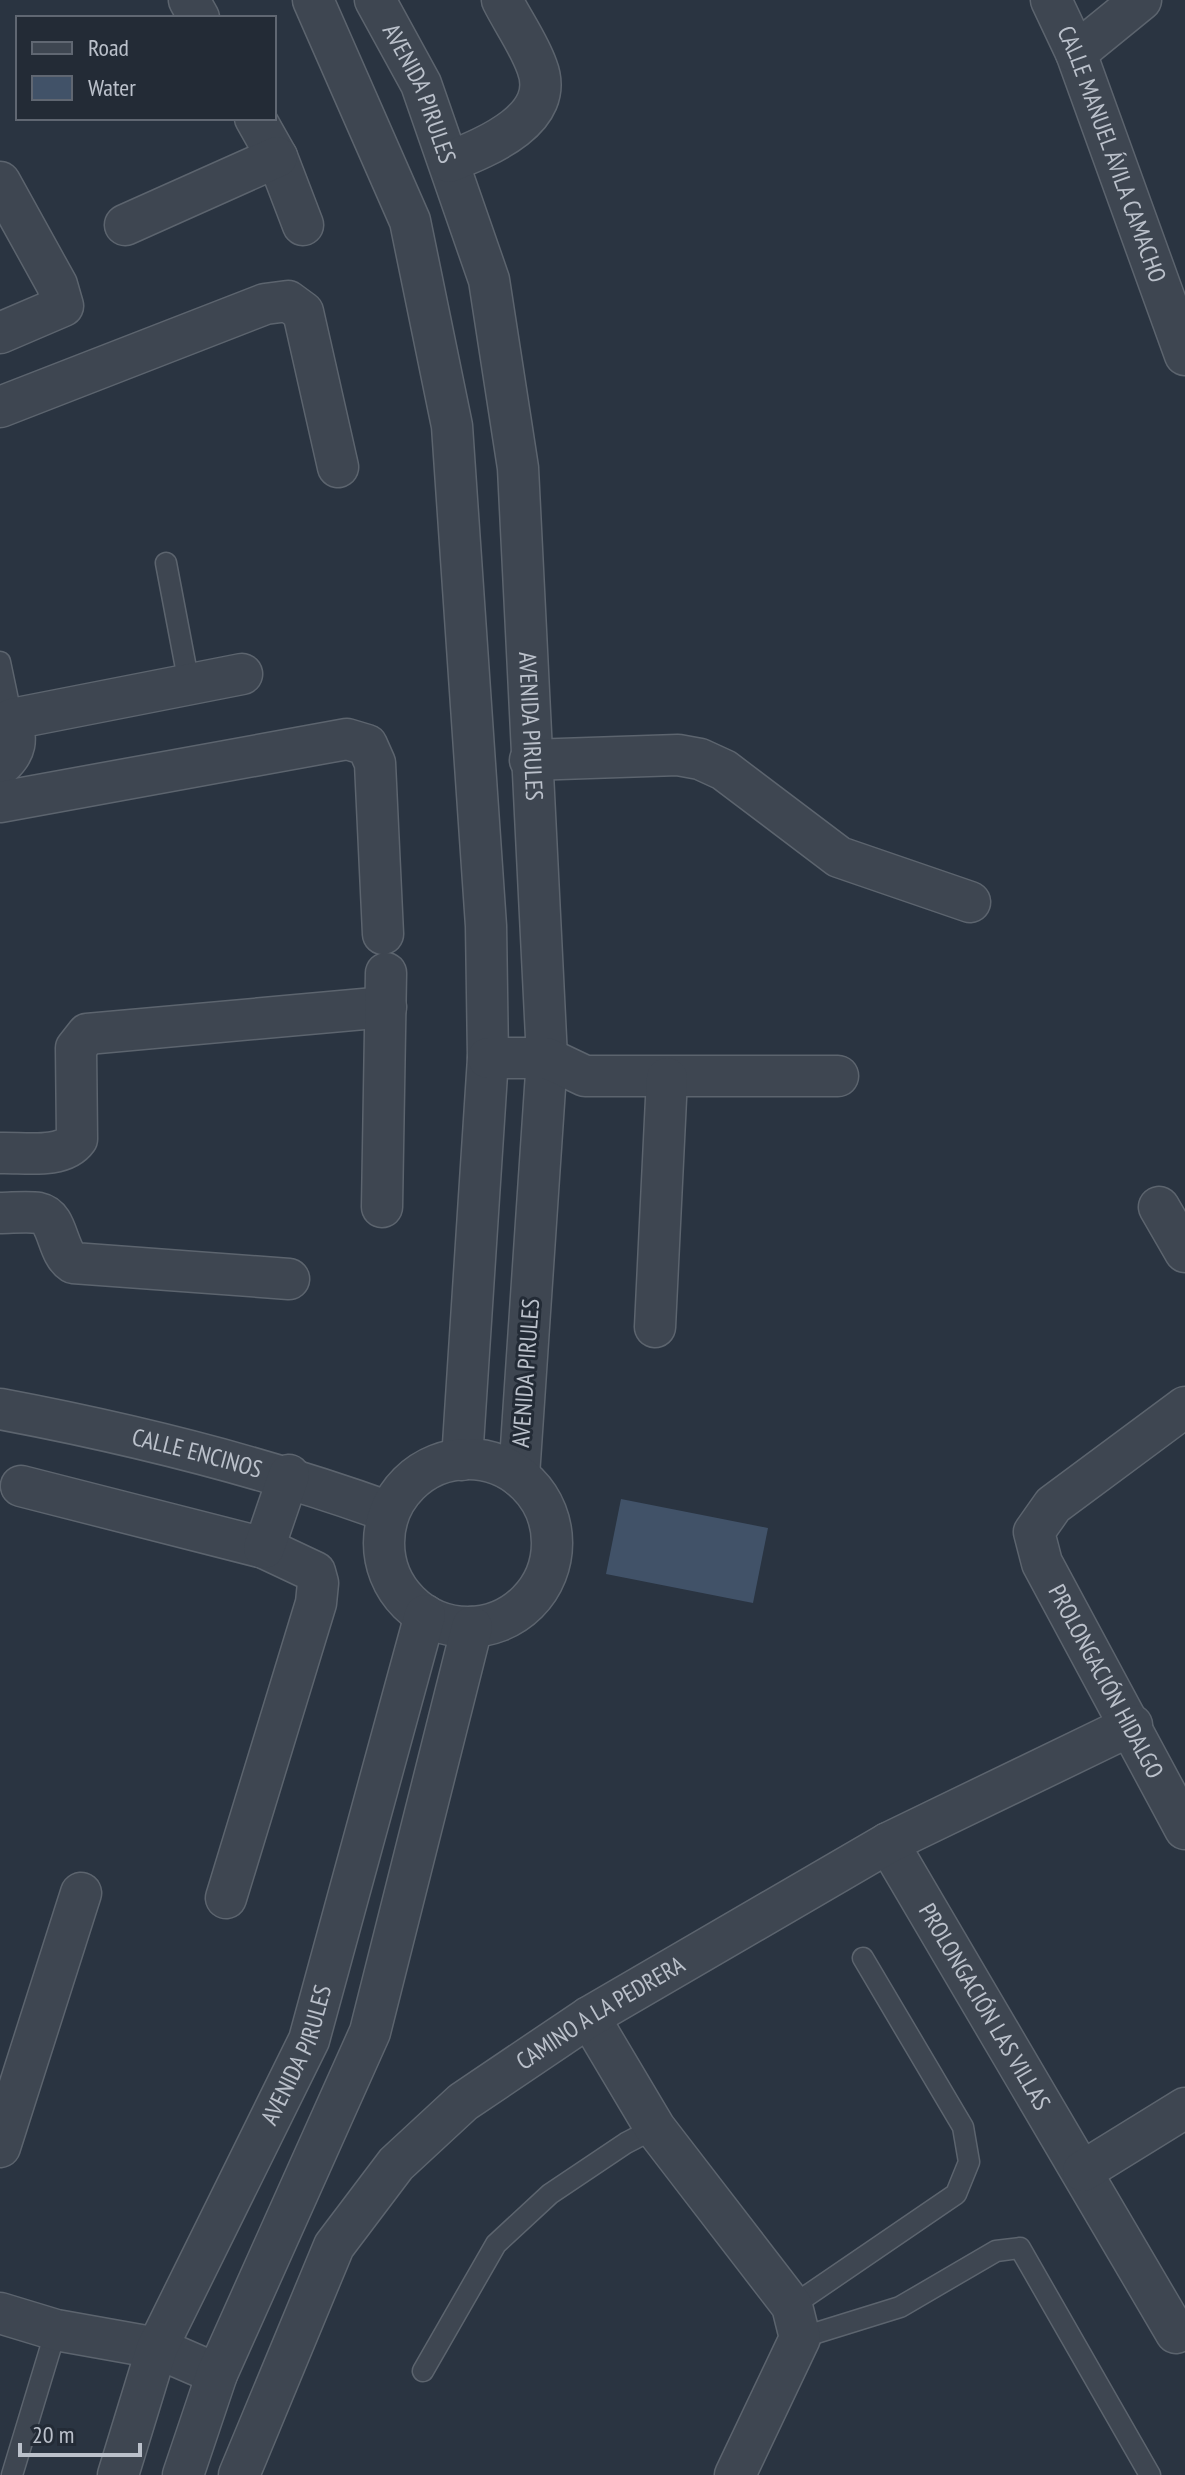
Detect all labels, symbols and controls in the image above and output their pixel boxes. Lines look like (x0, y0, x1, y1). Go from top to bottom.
legend (16, 16, 276, 120)
street label: AVENIDA PIRULES (376, 18, 463, 167)
street label: CALLE MANUEL ÁVILA CAMACHO (1050, 21, 1174, 287)
text: Road (88, 32, 129, 63)
text: Water (88, 72, 136, 103)
street label: AVENIDA PIRULES (512, 651, 550, 801)
street label: AVENIDA PIRULES (505, 1298, 546, 1448)
street label: CALLE ENCINOS (129, 1421, 266, 1485)
street label: PROLONGACIÓN HIDALGO (1041, 1579, 1171, 1784)
street label: PROLONGACIÓN LAS VILLAS (912, 1898, 1058, 2116)
street label: CAMINO A LA PEDRERA (510, 1948, 691, 2077)
street label: AVENIDA PIRULES (254, 1982, 338, 2130)
scale bar (20, 2407, 140, 2457)
text: 20 m (32, 2419, 74, 2450)

